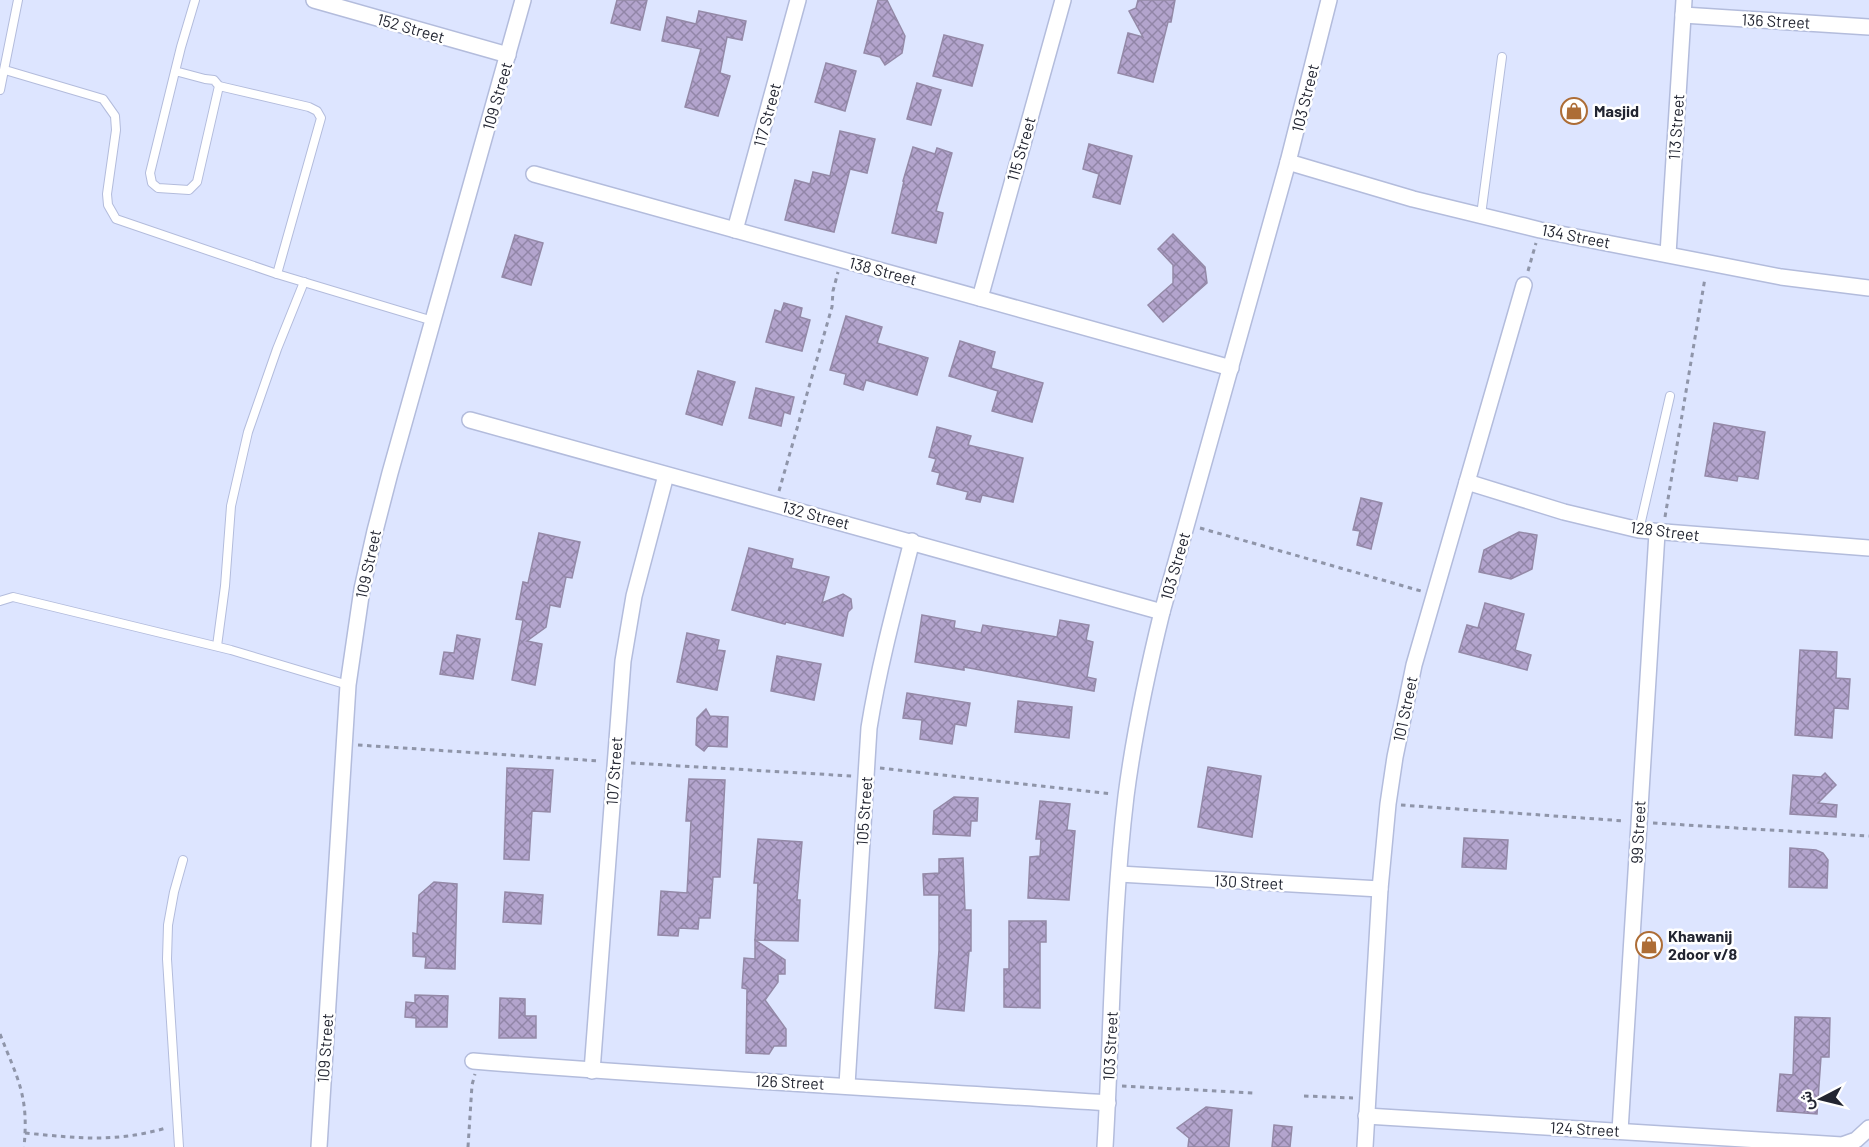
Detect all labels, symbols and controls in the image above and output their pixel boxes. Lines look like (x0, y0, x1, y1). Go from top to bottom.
street label: 152 Street (375, 9, 447, 46)
street label: 136 Street (1741, 9, 1811, 32)
street label: 109 Street (478, 60, 515, 132)
street label: 103 Street (1287, 62, 1322, 134)
street label: 117 Street (749, 81, 784, 149)
street label: 113 Street (1664, 93, 1687, 161)
shop icon: Masjid (1559, 96, 1589, 126)
place label: Masjid (1594, 101, 1639, 120)
street label: 115 Street (1002, 114, 1039, 183)
street label: 134 Street (1540, 220, 1612, 251)
street label: 138 Street (847, 252, 919, 289)
street label: 132 Street (780, 496, 852, 533)
street label: 128 Street (1629, 517, 1701, 544)
street label: 109 Street (351, 528, 384, 600)
street label: 103 Street (1156, 530, 1193, 602)
street label: 101 Street (1388, 674, 1421, 743)
street label: 107 Street (602, 736, 625, 806)
street label: 105 Street (852, 776, 875, 846)
street label: 99 Street (1626, 800, 1649, 864)
street label: 130 Street (1214, 870, 1284, 893)
place label: Khawanij 2door v/8 (1668, 926, 1738, 963)
shop icon: Khawanij 2door v/8 (1634, 930, 1664, 960)
street label: 103 Street (1098, 1011, 1121, 1081)
street label: 109 Street (313, 1012, 336, 1083)
north arrow (1791, 1069, 1851, 1129)
street label: 126 Street (755, 1070, 825, 1093)
text: ش (1795, 1090, 1817, 1112)
street label: 124 Street (1550, 1117, 1620, 1140)

